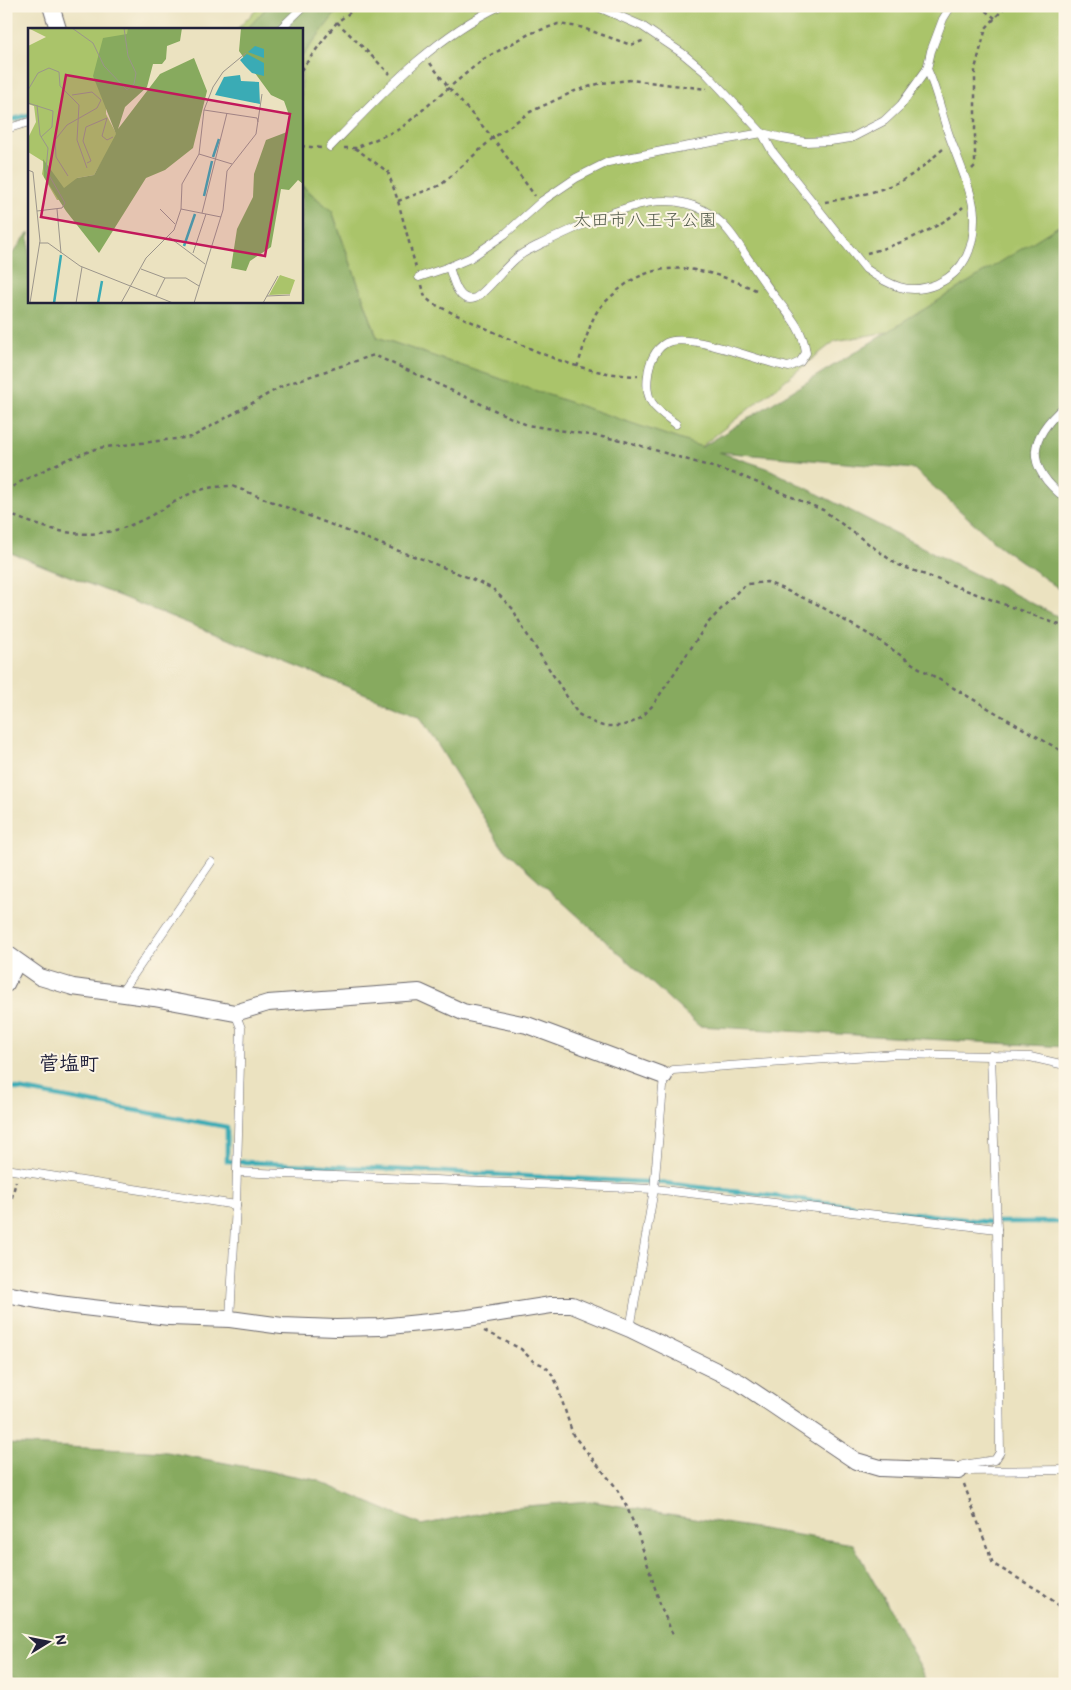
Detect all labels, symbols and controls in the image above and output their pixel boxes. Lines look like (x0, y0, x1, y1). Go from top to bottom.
inset map (28, 28, 302, 302)
park label: 太田市八王子公園 (573, 207, 717, 231)
district label: 菅塩町 (39, 1049, 99, 1075)
north arrow (22, 1618, 72, 1668)
text: N (51, 1633, 72, 1647)

